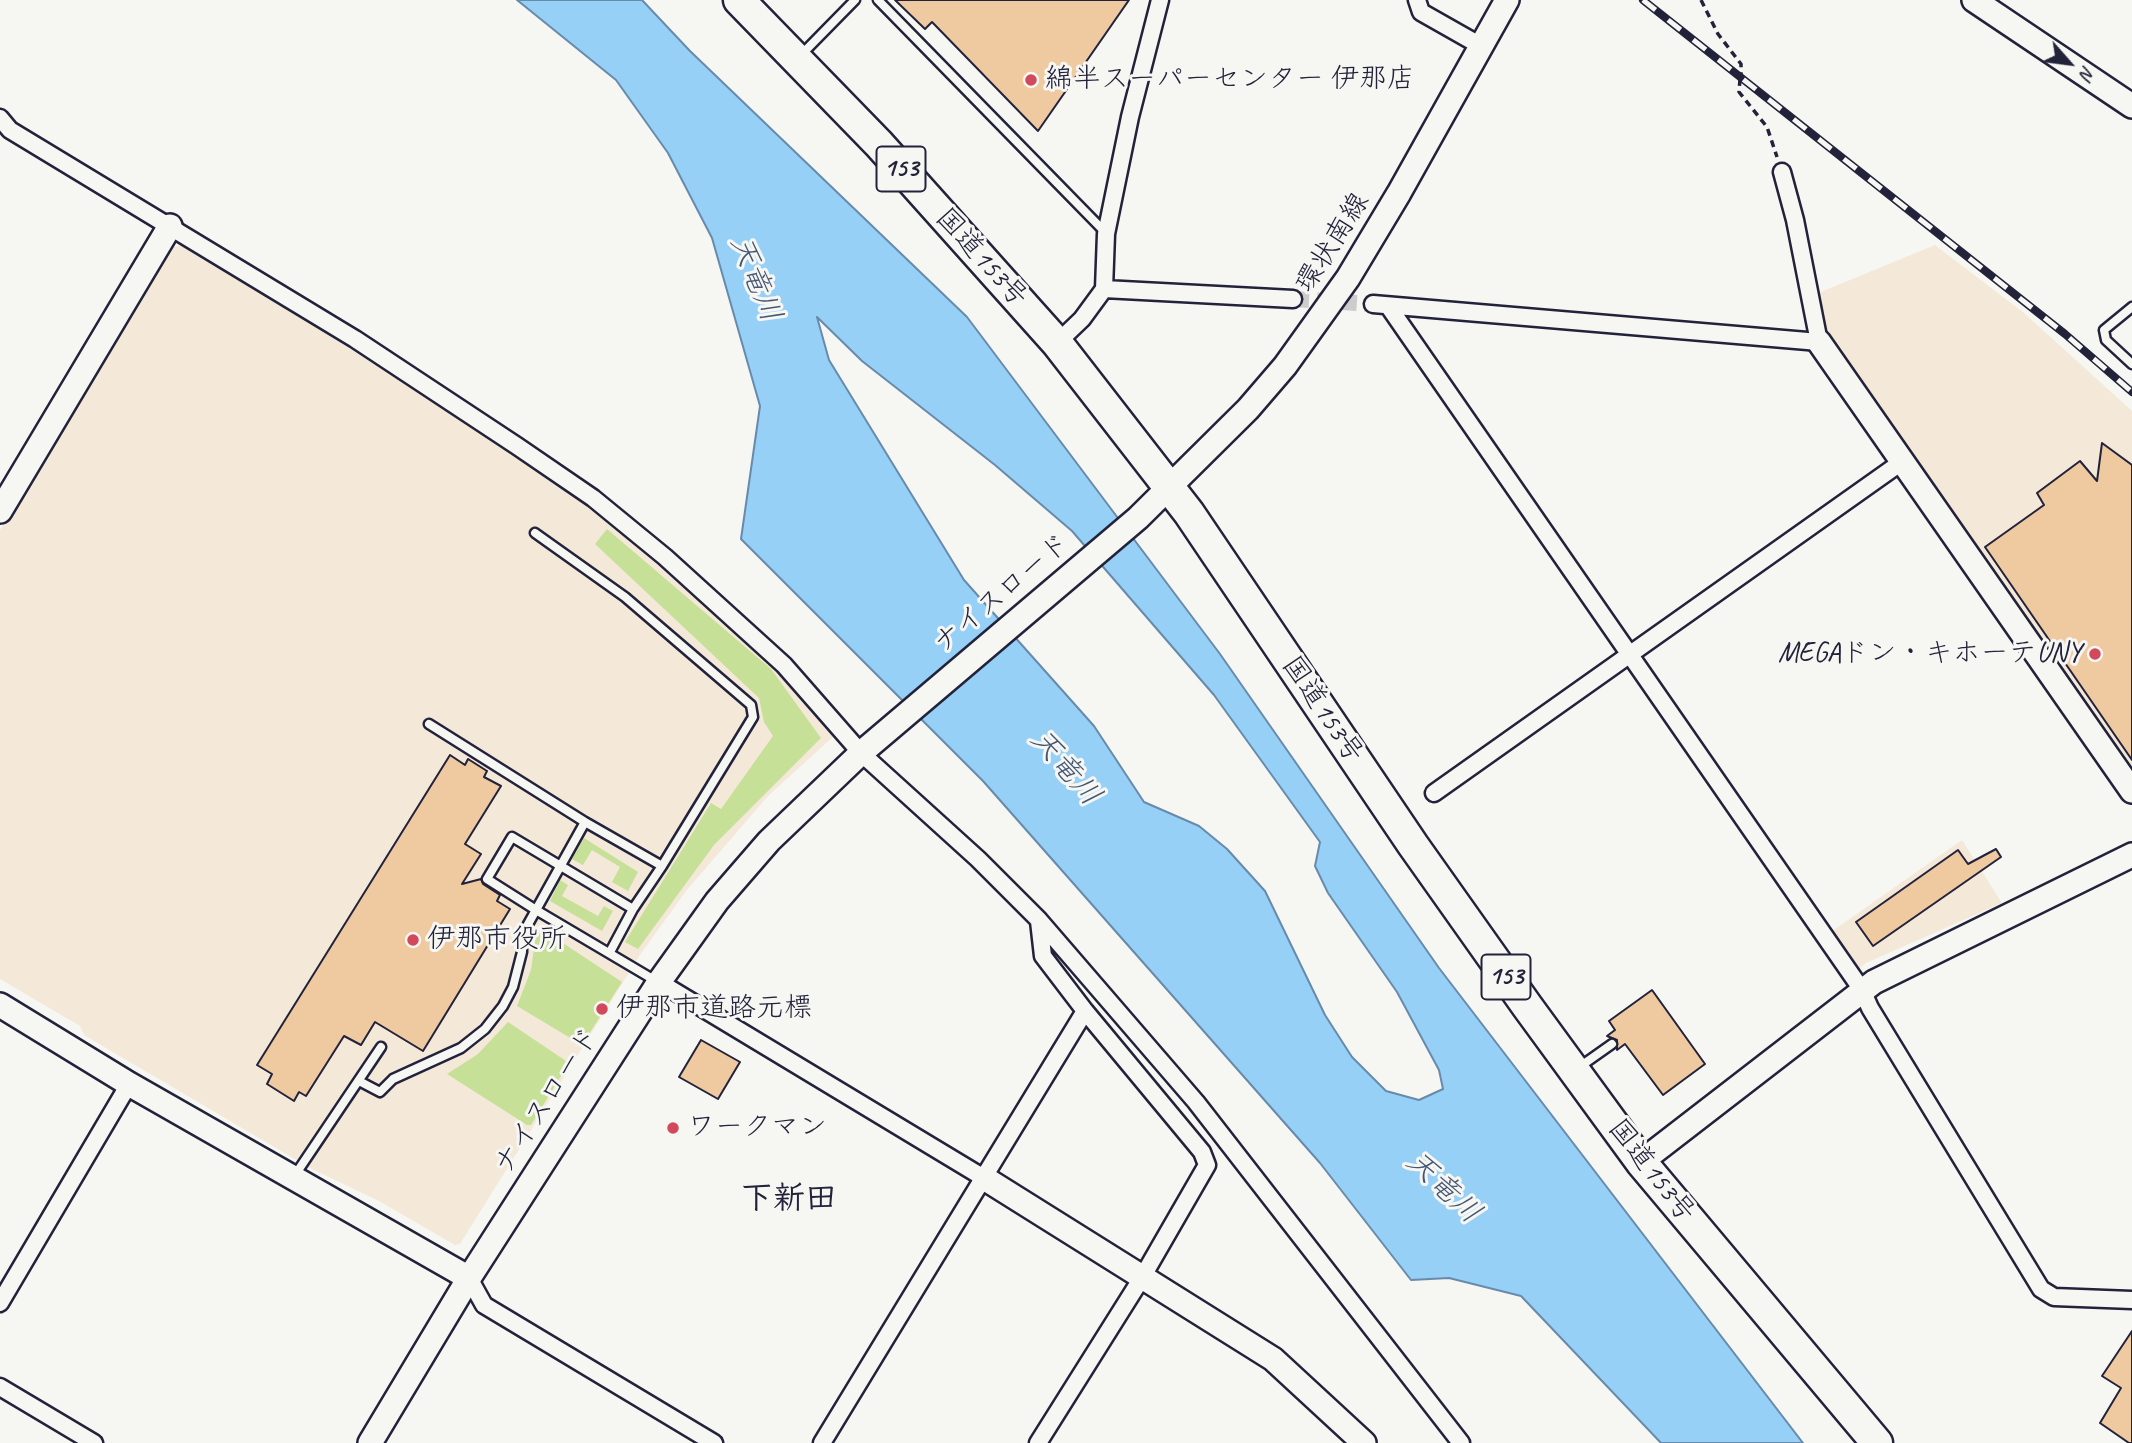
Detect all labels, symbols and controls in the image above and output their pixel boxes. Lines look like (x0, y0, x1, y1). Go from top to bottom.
north arrow (2034, 28, 2104, 98)
text: N (2074, 62, 2101, 84)
place label: 綿半スーパーセンター 伊那店 (1045, 63, 1415, 97)
marker: 綿半スーパーセンター 伊那店 (1023, 72, 1039, 88)
road number: 153 (876, 146, 926, 192)
street label: 環状南線 (1289, 187, 1377, 299)
street label: 国道153号 (928, 202, 1034, 314)
water label: 天竜川 (721, 231, 789, 327)
street label: ナイスロード (927, 527, 1077, 661)
place label: MEGAドン・キホーテUNY (1778, 637, 2081, 671)
marker: MEGAドン・キホーテUNY (2087, 646, 2103, 662)
street label: 国道153号 (1274, 650, 1370, 770)
water label: 天竜川 (1022, 722, 1108, 814)
place label: 伊那市役所 (427, 923, 567, 957)
marker: 伊那市役所 (405, 932, 421, 948)
road number: 153 (1482, 954, 1530, 1000)
place label: 伊那市道路元標 (616, 992, 812, 1026)
marker: 伊那市道路元標 (594, 1001, 610, 1017)
street label: ナイスロード (487, 1021, 607, 1181)
place label: ワークマン (687, 1111, 827, 1145)
street label: 国道153号 (1600, 1113, 1702, 1229)
marker: ワークマン (665, 1120, 681, 1136)
water label: 天竜川 (1398, 1144, 1488, 1232)
district label: 下新田 (741, 1181, 837, 1219)

